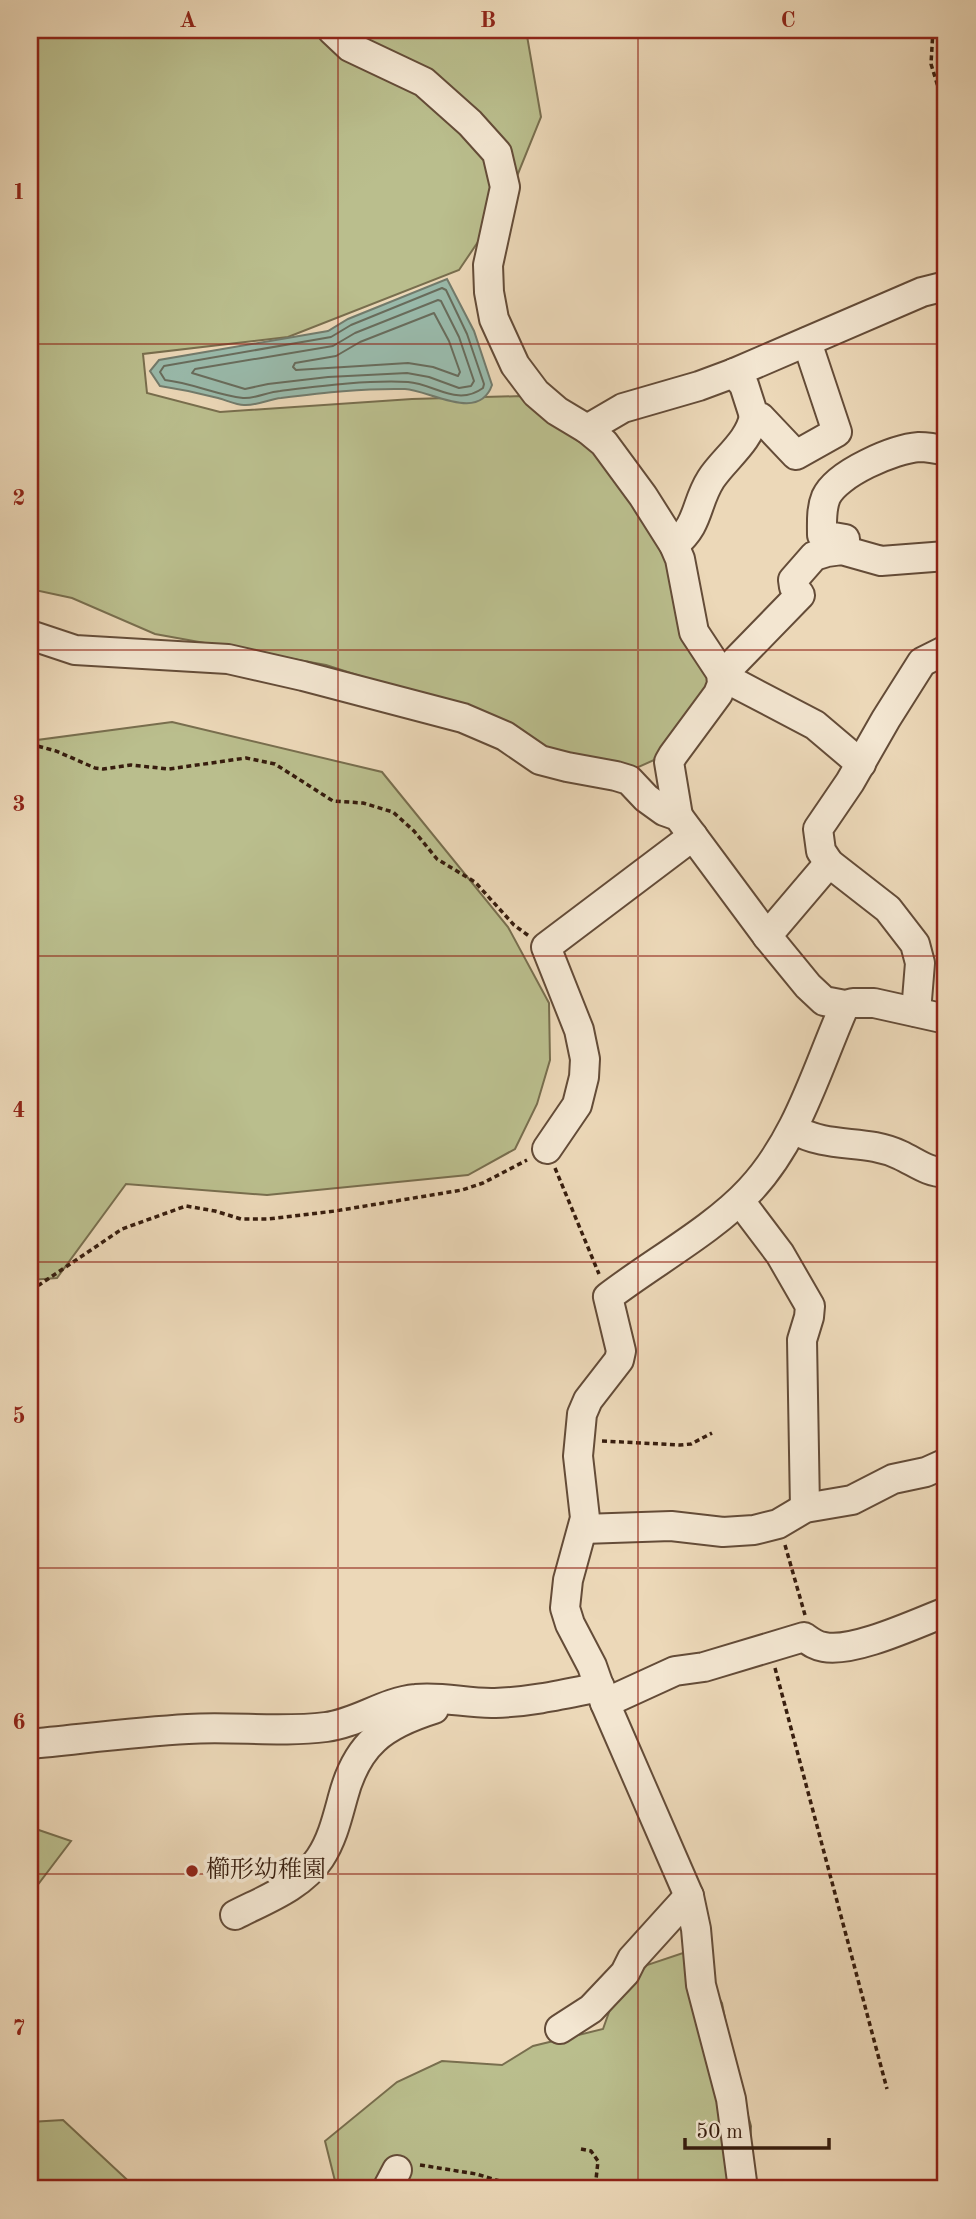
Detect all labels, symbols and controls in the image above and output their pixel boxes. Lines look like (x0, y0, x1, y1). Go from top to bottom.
text: A (179, 9, 197, 32)
text: B (480, 9, 496, 32)
text: C (780, 9, 796, 32)
text: 1 (12, 181, 26, 204)
text: 2 (12, 487, 26, 510)
text: 3 (12, 793, 26, 816)
text: 4 (12, 1099, 26, 1122)
text: 5 (12, 1405, 26, 1428)
text: 6 (12, 1711, 26, 1734)
place label: 櫛形幼稚園 (206, 1856, 326, 1883)
marker: 櫛形幼稚園 (184, 1863, 200, 1879)
text: 7 (12, 2017, 26, 2040)
scale bar (685, 2107, 829, 2151)
text: 50 m (696, 2122, 743, 2143)

